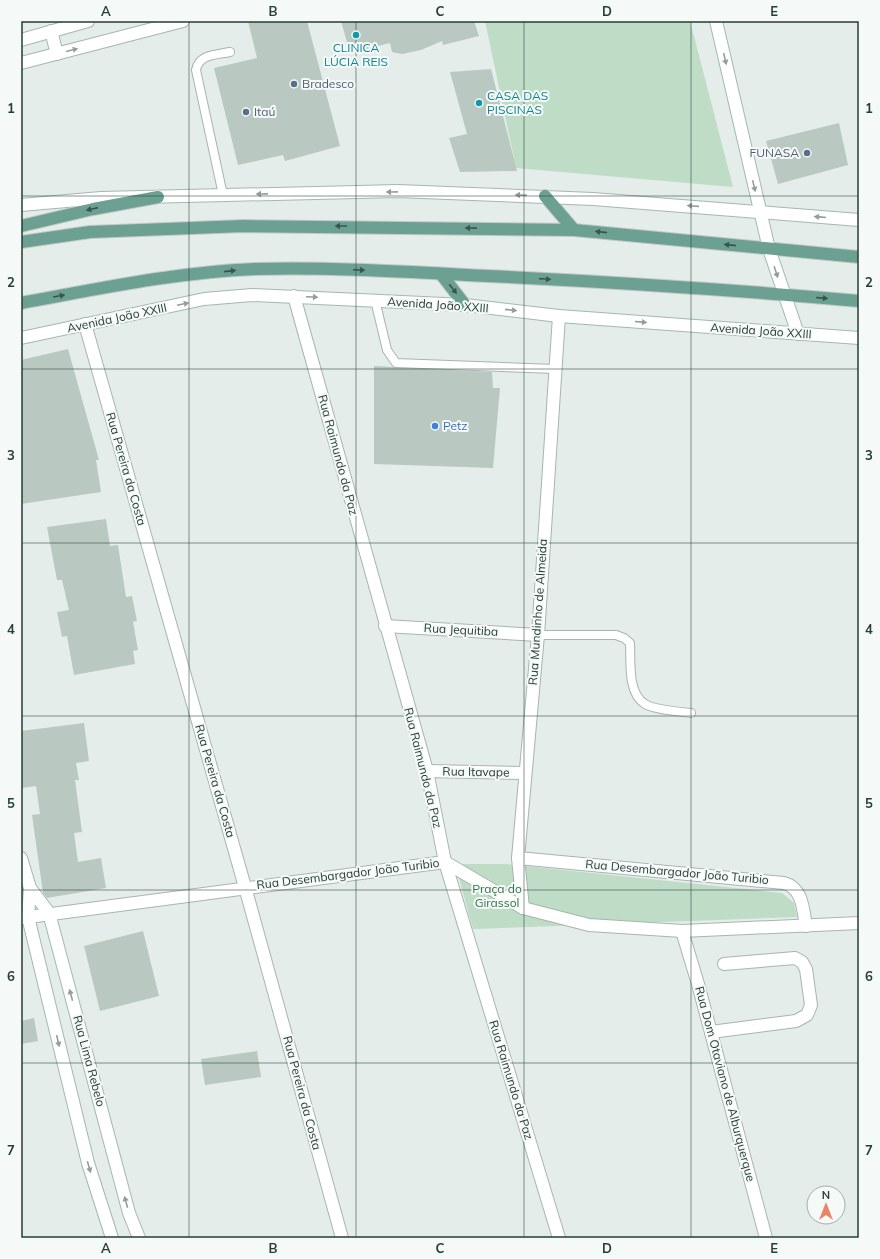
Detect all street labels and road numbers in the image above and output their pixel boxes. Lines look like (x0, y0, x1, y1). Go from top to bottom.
street label: Avenida João XXIII (387, 293, 489, 316)
street label: Avenida João XXIII (66, 300, 168, 335)
street label: Avenida João XXIII (710, 319, 812, 342)
street label: Rua Raimundo da Paz (315, 393, 362, 517)
street label: Rua Pereira da Costa (103, 410, 150, 527)
street label: Rua Mundinho de Almeida (525, 538, 550, 686)
street label: Rua Jequitiba (423, 620, 499, 639)
street label: Rua Raimundo da Paz (401, 706, 446, 830)
street label: Rua Pereira da Costa (192, 722, 239, 839)
street label: Rua Itavape (442, 763, 510, 780)
street label: Rua Desembargador João Turibio (256, 855, 440, 892)
street label: Rua Desembargador João Turibio (585, 856, 770, 887)
street label: Rua Dom Otaviano de Alburquerque (692, 985, 759, 1183)
street label: Rua Lima Rebelo (70, 1014, 109, 1108)
street label: Rua Raimundo da Paz (486, 1018, 537, 1141)
street label: Rua Pereira da Costa (280, 1034, 325, 1152)

